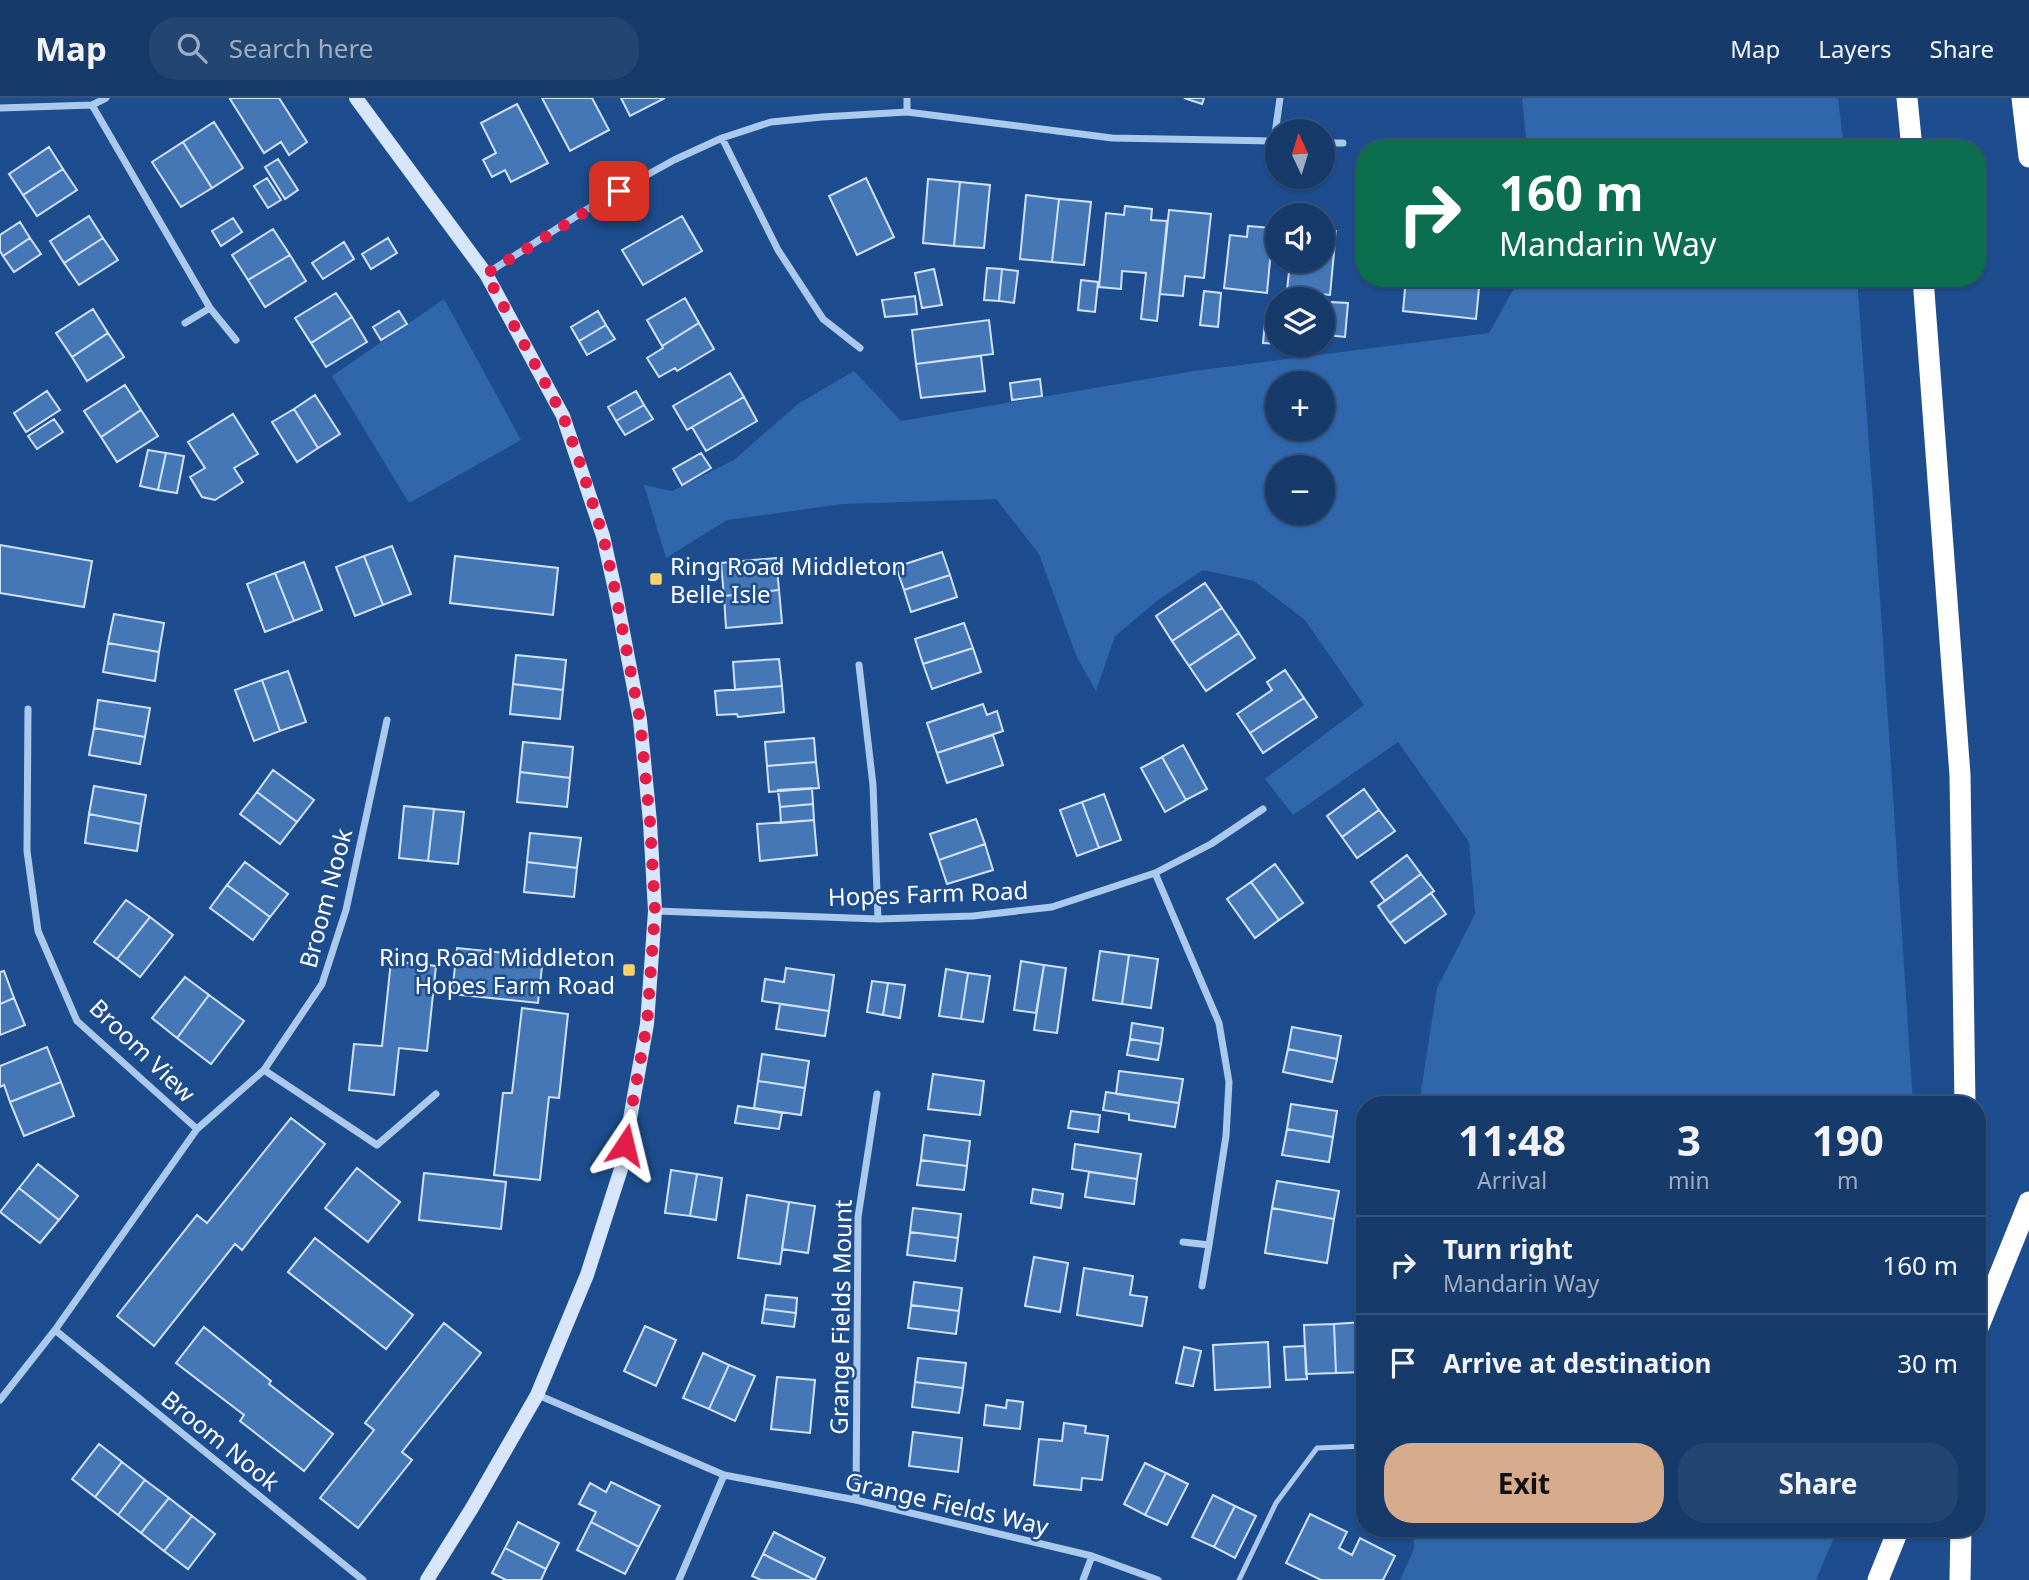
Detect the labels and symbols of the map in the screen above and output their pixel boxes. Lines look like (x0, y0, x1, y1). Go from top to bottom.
north arrow (1265, 119, 1335, 189)
pin (589, 161, 649, 221)
place label: Ring Road Middleton Belle Isle (670, 549, 906, 610)
marker: Ring Road Middleton Belle Isle (648, 571, 664, 587)
street label: Broom Nook (291, 825, 359, 971)
street label: Hopes Farm Road (827, 873, 1029, 913)
place label: Ring Road Middleton Hopes Farm Road (379, 940, 615, 1001)
marker: Ring Road Middleton Hopes Farm Road (621, 962, 637, 978)
street label: Broom View (83, 991, 203, 1109)
position arrow (588, 1108, 662, 1182)
street label: Grange Fields Mount (821, 1199, 859, 1435)
street label: Broom Nook (155, 1382, 287, 1498)
street label: Grange Fields Way (842, 1464, 1053, 1543)

